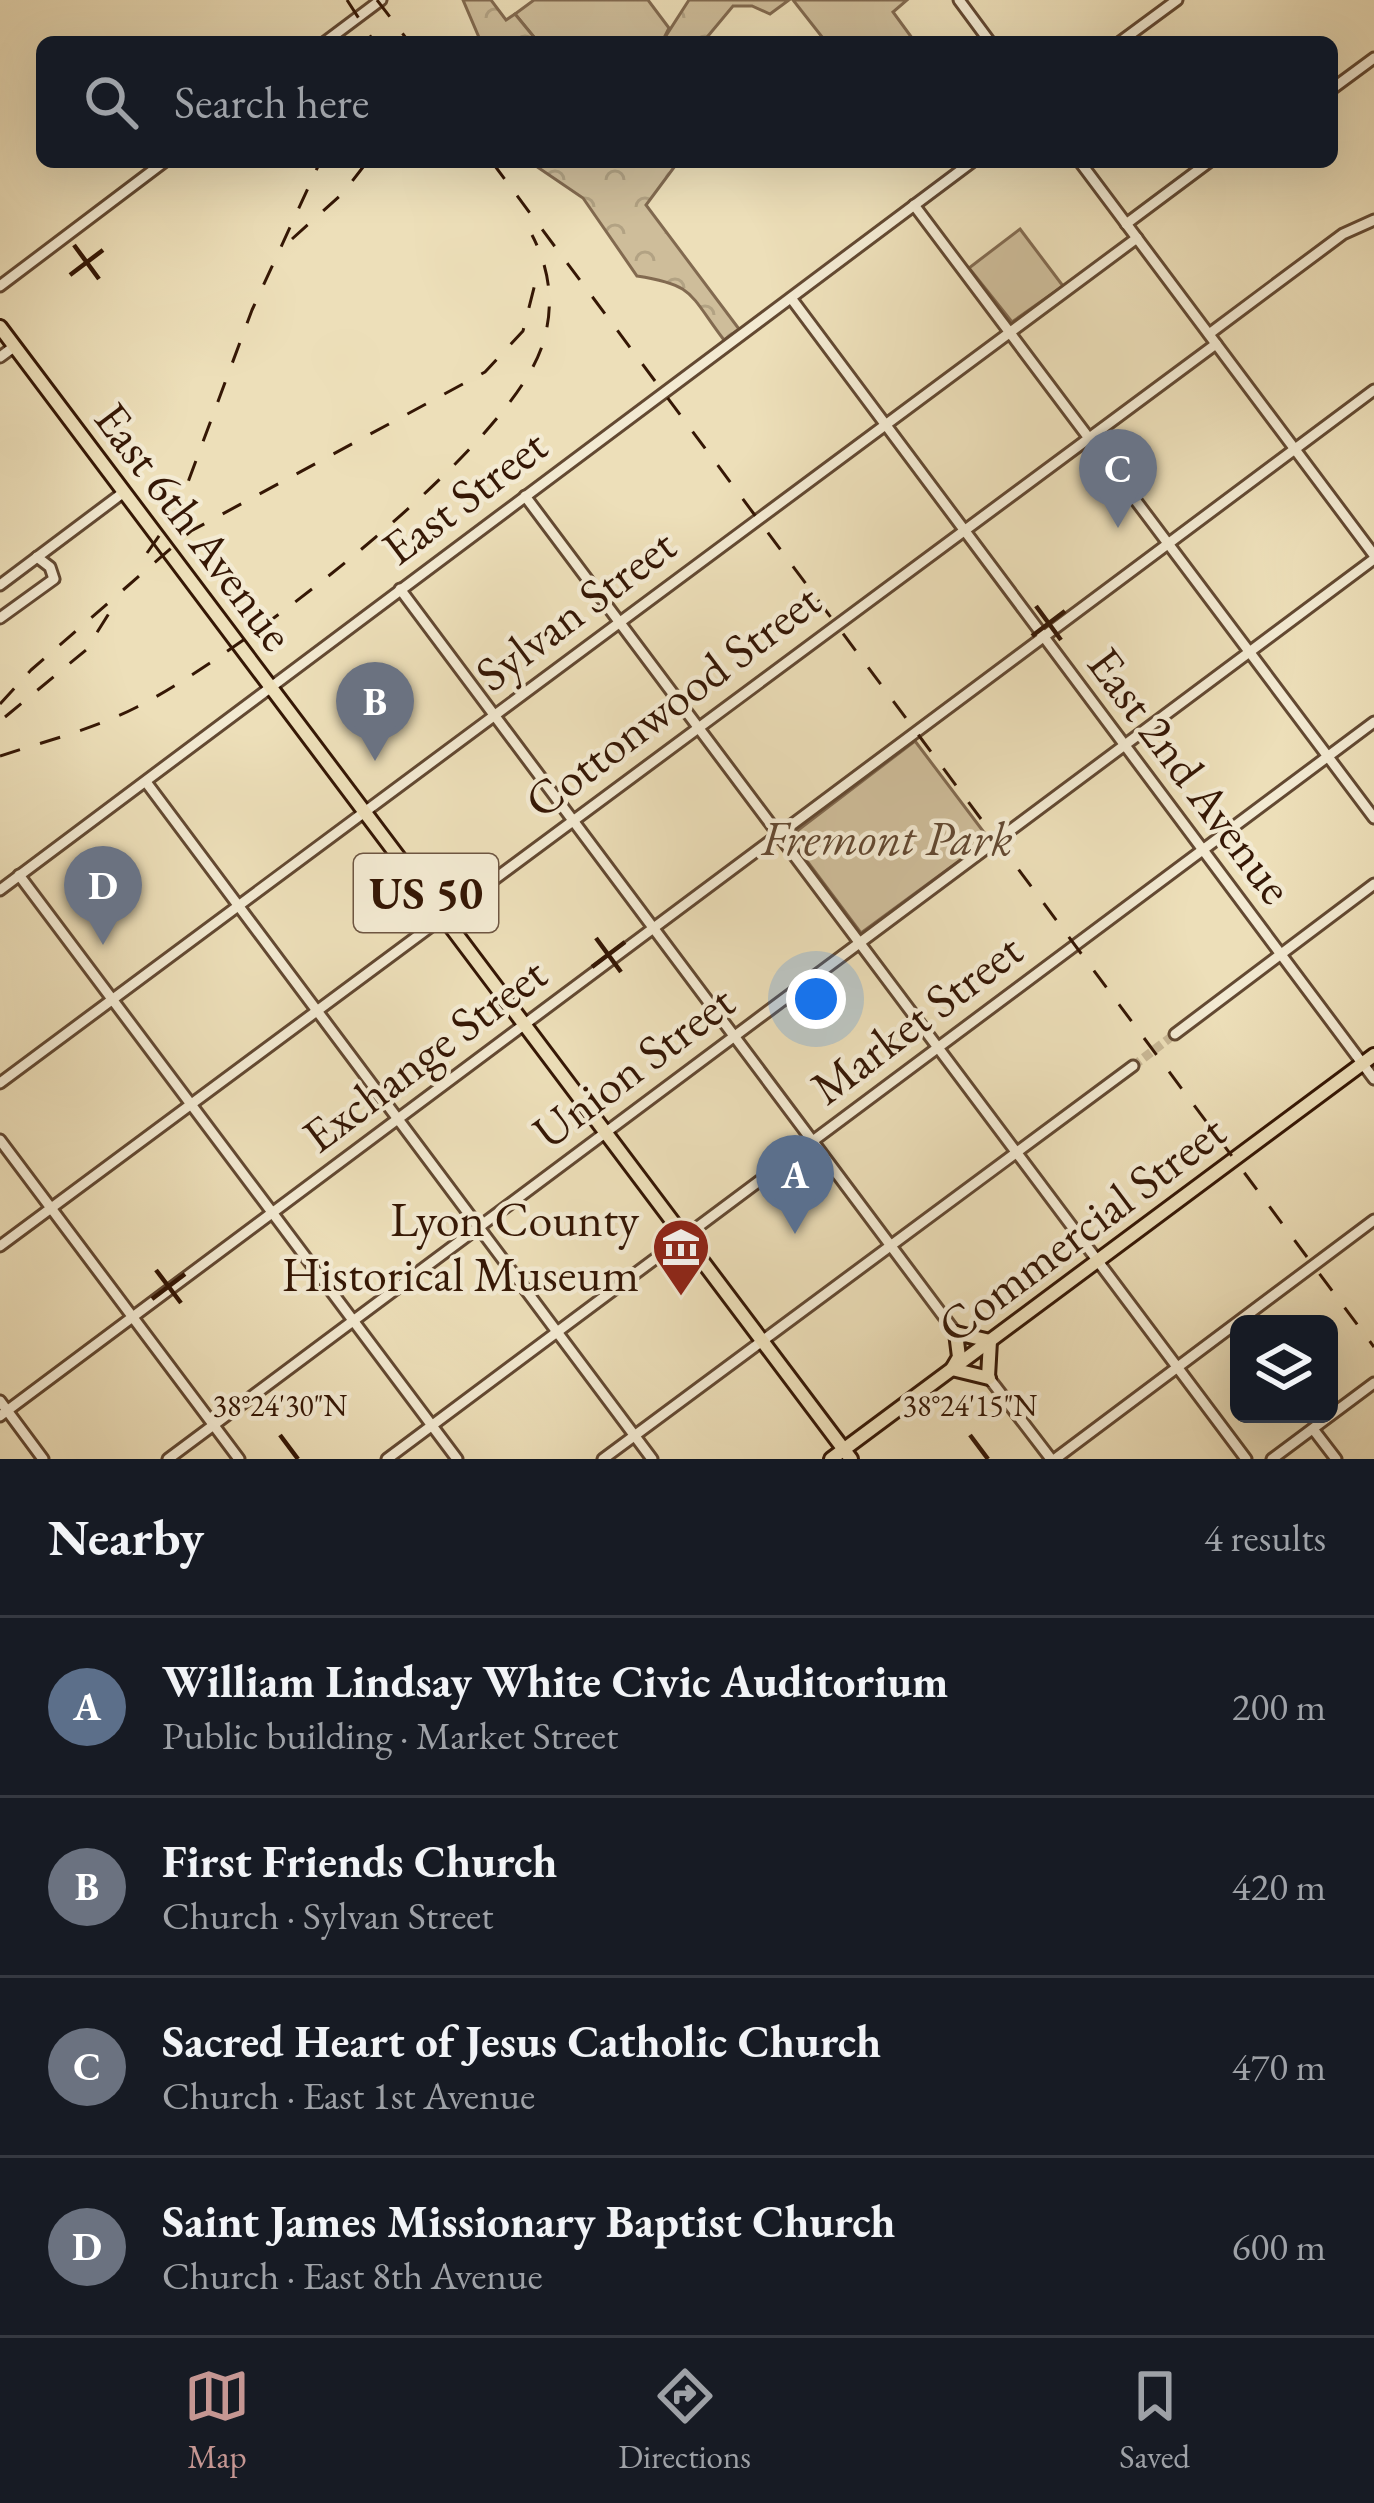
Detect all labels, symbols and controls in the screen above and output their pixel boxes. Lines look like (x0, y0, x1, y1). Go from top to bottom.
search box (36, 36, 1338, 168)
icon: search (78, 69, 144, 135)
text: Search here (174, 73, 369, 131)
street label: East 6th Avenue (81, 389, 309, 663)
street label: East Street (369, 414, 559, 578)
pin: C (1079, 429, 1157, 528)
street label: Sylvan Street (463, 514, 687, 704)
street label: Cottonwood Street (512, 569, 832, 831)
street label: East 2nd Avenue (1074, 634, 1308, 916)
pin: B (336, 662, 414, 761)
park label: Fremont Park (760, 807, 1013, 869)
pin: D (64, 846, 142, 945)
road number: US 50 (354, 854, 498, 932)
street label: Market Street (798, 918, 1034, 1118)
street label: Exchange Street (290, 942, 558, 1166)
your location (786, 969, 846, 1029)
street label: Union Street (520, 970, 746, 1162)
street label: Commercial Street (925, 1100, 1237, 1356)
pin: A (756, 1135, 834, 1234)
place label: Lyon County Historical Museum (282, 1188, 640, 1305)
museum icon: Lyon County Historical Museum (650, 1216, 712, 1298)
map controls (1230, 1315, 1338, 1423)
button: layers (1230, 1315, 1338, 1423)
text: 38°24'30"N (213, 1386, 348, 1425)
text: 38°24'15"N (903, 1386, 1038, 1425)
text: Nearby (48, 1504, 204, 1570)
text: 4 results (1204, 1512, 1326, 1563)
text: William Lindsay White Civic Auditorium (162, 1652, 948, 1710)
text: A (73, 1681, 101, 1732)
text: 200 m (1232, 1681, 1326, 1732)
text: Public building · Market Street (162, 1710, 618, 1761)
text: First Friends Church (162, 1832, 557, 1890)
text: B (75, 1861, 99, 1912)
text: 420 m (1232, 1861, 1326, 1912)
text: Church · Sylvan Street (162, 1890, 493, 1941)
text: Sacred Heart of Jesus Catholic Church (162, 2012, 881, 2070)
text: C (73, 2041, 101, 2092)
text: 470 m (1232, 2041, 1326, 2092)
text: Church · East 1st Avenue (162, 2070, 535, 2121)
text: Saint James Missionary Baptist Church (162, 2192, 895, 2250)
text: D (72, 2221, 102, 2272)
text: 600 m (1232, 2221, 1326, 2272)
text: Church · East 8th Avenue (162, 2250, 543, 2301)
tab: Map (184, 2363, 250, 2478)
tab: Directions (618, 2363, 751, 2478)
tab: Saved (1119, 2363, 1190, 2478)

